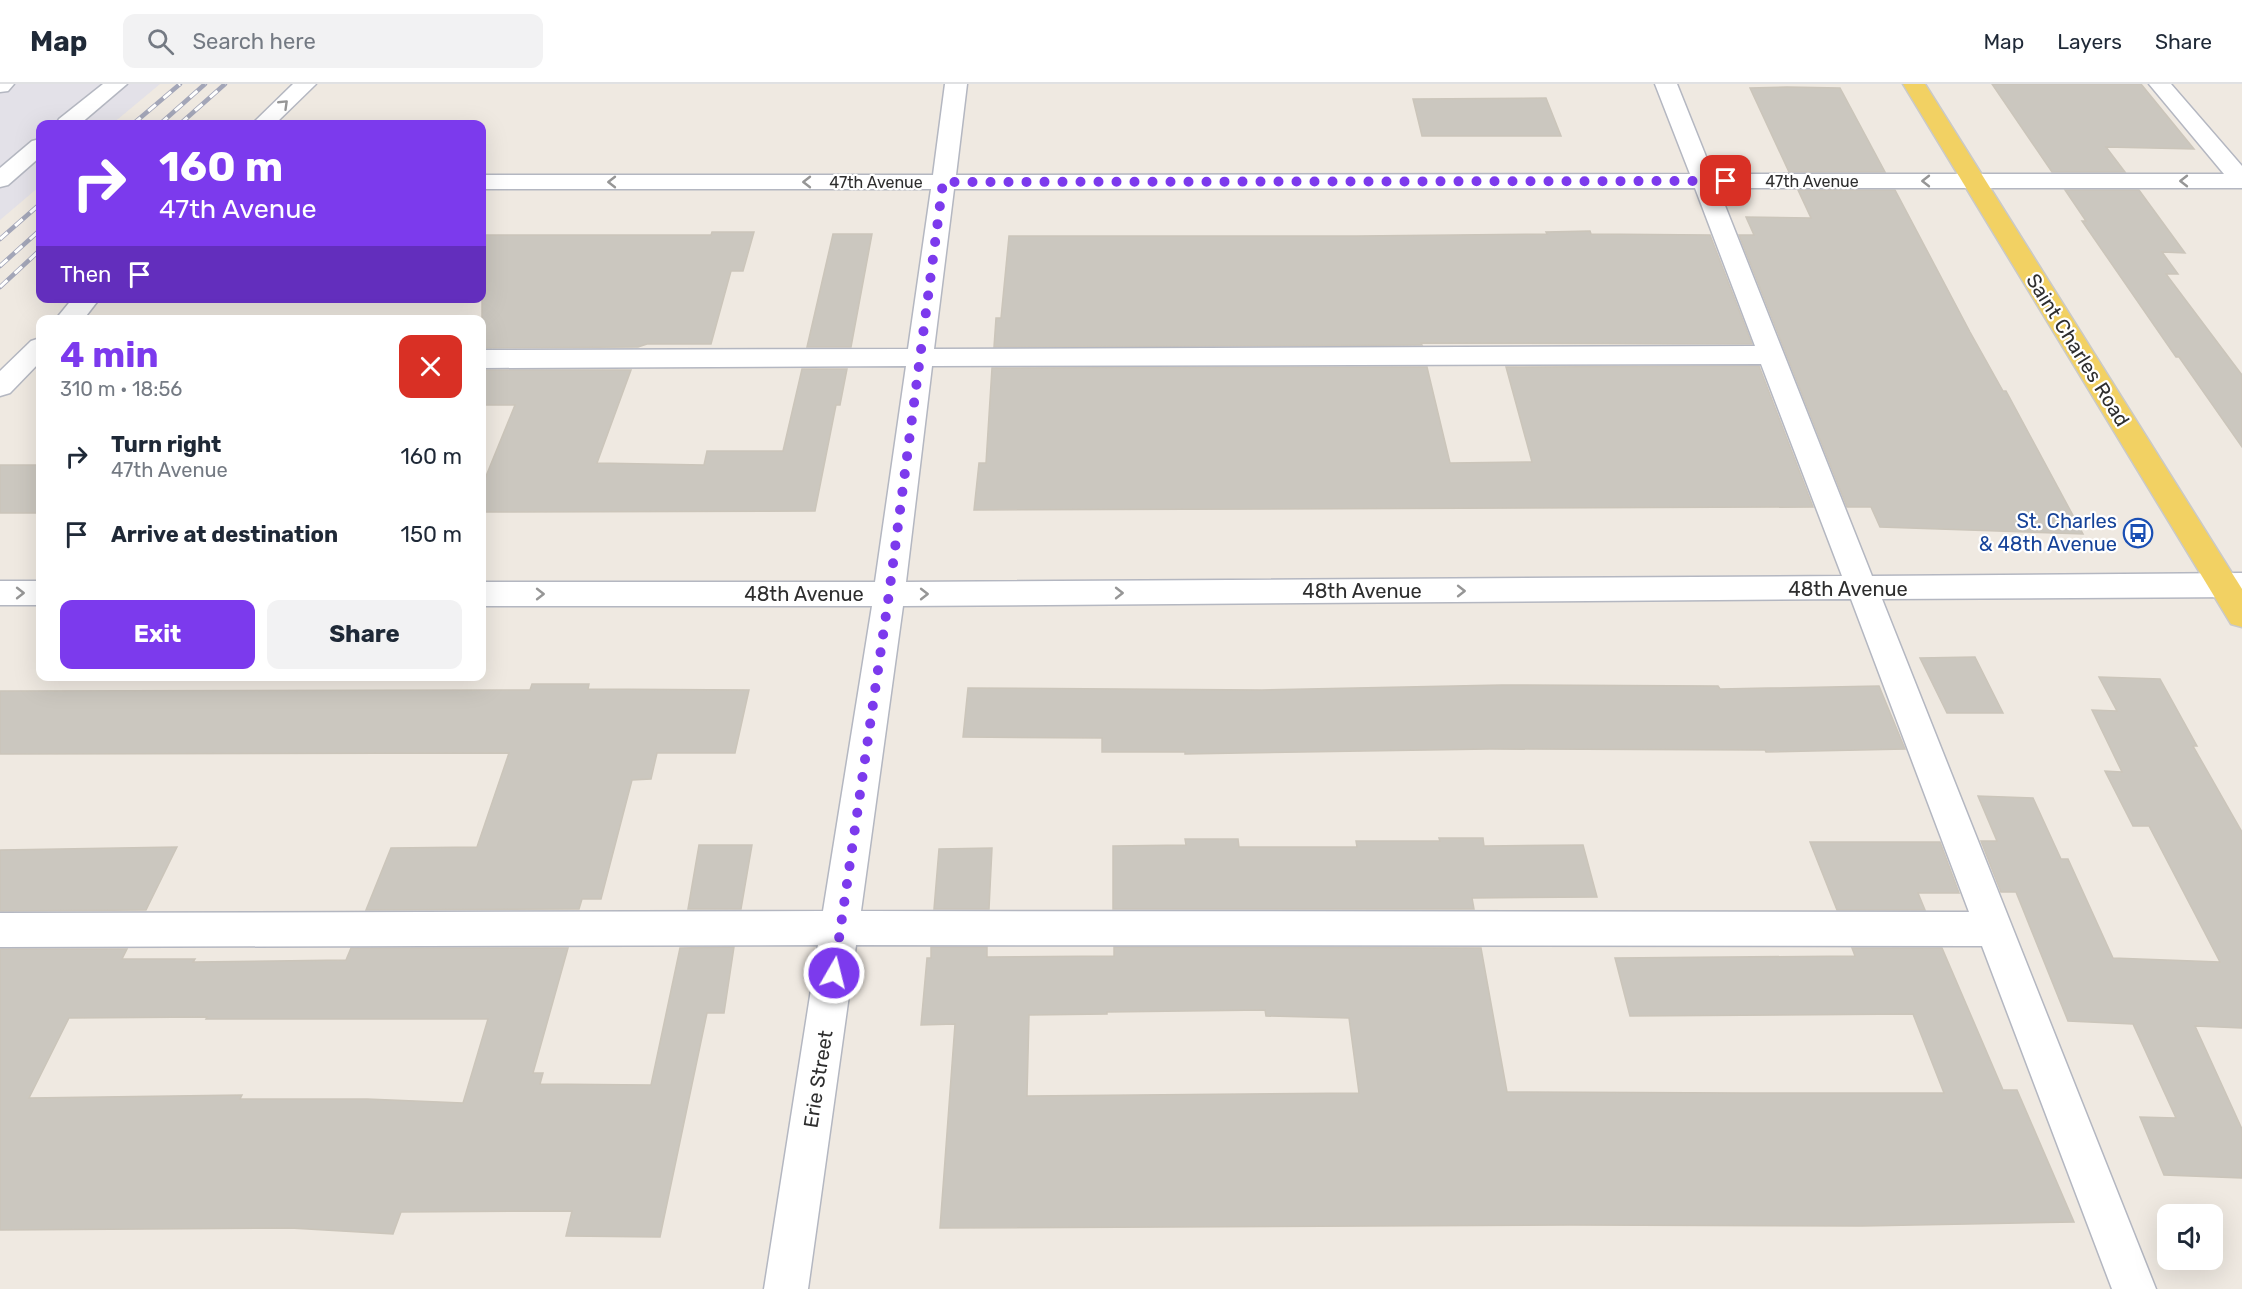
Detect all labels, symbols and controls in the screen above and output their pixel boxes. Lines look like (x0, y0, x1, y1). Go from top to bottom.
search box (123, 14, 543, 68)
text: Map (30, 25, 87, 58)
icon: search (144, 25, 177, 58)
text: Search here (192, 28, 316, 55)
text: Map (1983, 29, 2024, 54)
text: Layers (2057, 29, 2122, 54)
text: Share (2155, 29, 2212, 54)
one-way arrow (277, 101, 288, 112)
text: 160 m (159, 142, 283, 192)
icon: right (60, 144, 138, 222)
pin (1700, 155, 1751, 206)
icon: arrive (1709, 164, 1742, 197)
street label: 47th Avenue (1765, 172, 1859, 191)
street label: 47th Avenue (829, 173, 923, 192)
one-way arrow (1921, 175, 1930, 187)
one-way arrow (2179, 175, 2188, 187)
one-way arrow (607, 176, 616, 188)
one-way arrow (802, 176, 811, 188)
text: 47th Avenue (159, 193, 317, 225)
icon: arrive (123, 258, 156, 291)
text: Then (60, 261, 111, 288)
street label: Saint Charles Road (2021, 269, 2135, 431)
text: 4 min (60, 333, 159, 376)
button: close (399, 335, 462, 398)
text: 310 m · 18:56 (60, 377, 182, 401)
text: Turn right (111, 431, 221, 458)
icon: right (60, 440, 93, 473)
text: 160 m (400, 443, 462, 470)
text: 47th Avenue (111, 458, 228, 482)
place label: St. Charles & 48th Avenue (1979, 509, 2117, 556)
bus stop icon: St. Charles & 48th Avenue (2122, 517, 2154, 549)
icon: arrive (60, 518, 93, 551)
text: Arrive at destination (111, 521, 338, 548)
text: 150 m (401, 521, 462, 548)
street label: 48th Avenue (1788, 577, 1908, 601)
street label: 48th Avenue (1302, 579, 1422, 603)
street label: 48th Avenue (744, 582, 864, 606)
one-way arrow (1456, 585, 1465, 597)
one-way arrow (16, 587, 25, 599)
one-way arrow (1114, 587, 1123, 599)
one-way arrow (535, 588, 544, 600)
one-way arrow (919, 588, 928, 600)
button: Exit (60, 600, 255, 669)
button: Share (267, 600, 462, 669)
position arrow (802, 941, 866, 1005)
street label: Erie Street (798, 1028, 838, 1130)
map controls (2157, 1204, 2223, 1270)
button: sound (2157, 1204, 2223, 1270)

